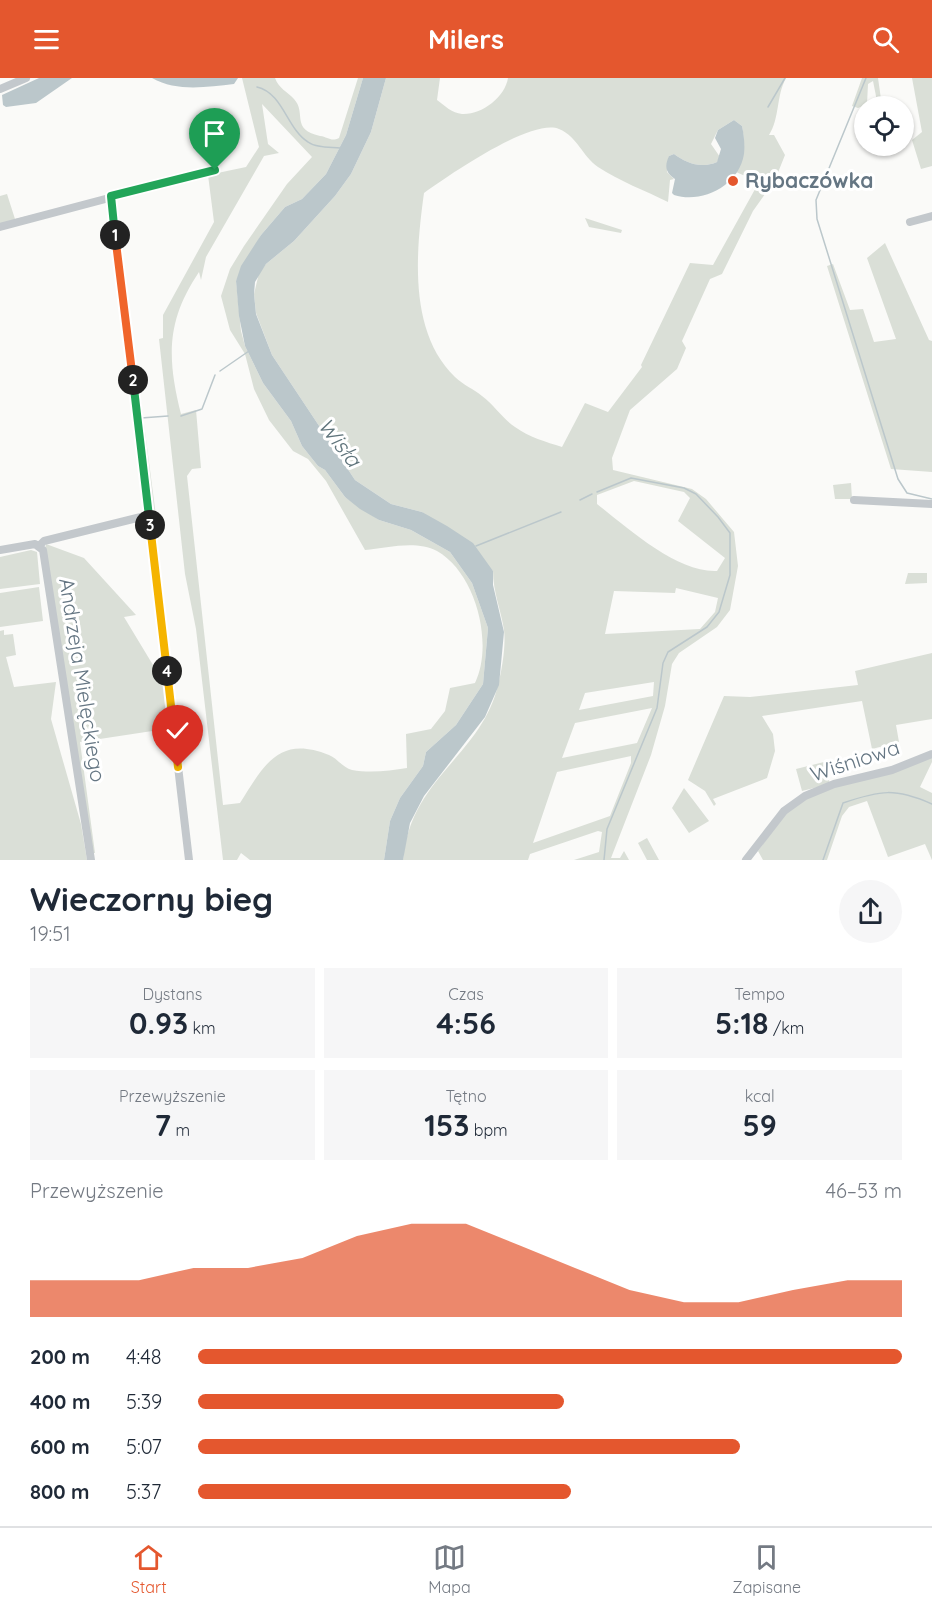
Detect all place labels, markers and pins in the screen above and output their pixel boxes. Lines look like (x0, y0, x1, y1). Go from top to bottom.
pin (189, 108, 240, 170)
place label: Rybaczówka (745, 167, 874, 193)
marker: Rybaczówka (726, 174, 740, 188)
pin: 1 (100, 220, 130, 250)
pin: 2 (118, 365, 148, 395)
pin: 3 (135, 510, 165, 540)
pin: 4 (152, 656, 182, 686)
pin (152, 705, 203, 767)

